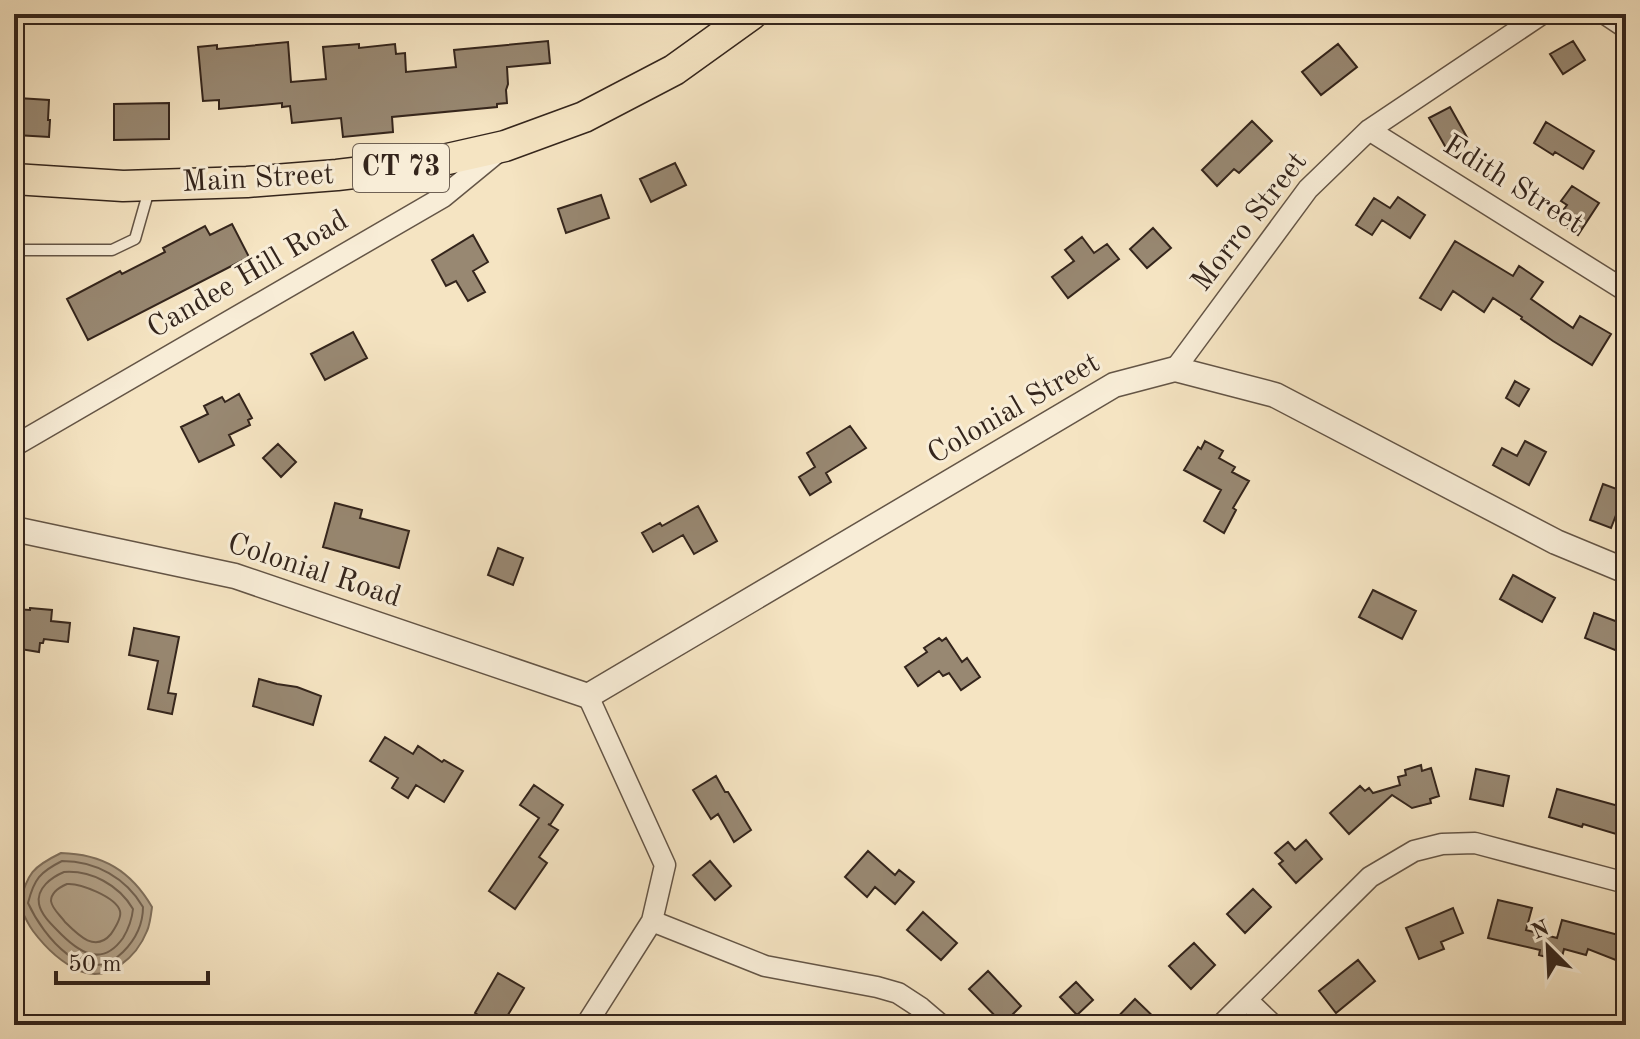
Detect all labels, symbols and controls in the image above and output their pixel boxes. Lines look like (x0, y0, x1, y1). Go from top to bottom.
street label: Edith Street (1438, 130, 1588, 240)
road number: CT 73 (353, 144, 449, 192)
street label: Morro Street (1187, 147, 1313, 297)
street label: Main Street (181, 160, 335, 198)
street label: Candee Hill Road (143, 206, 353, 344)
street label: Colonial Street (923, 348, 1105, 470)
street label: Colonial Road (224, 529, 404, 613)
north arrow (1508, 907, 1588, 987)
text: N (1529, 917, 1553, 944)
scale bar (56, 935, 208, 985)
text: 50 m (68, 953, 122, 977)

